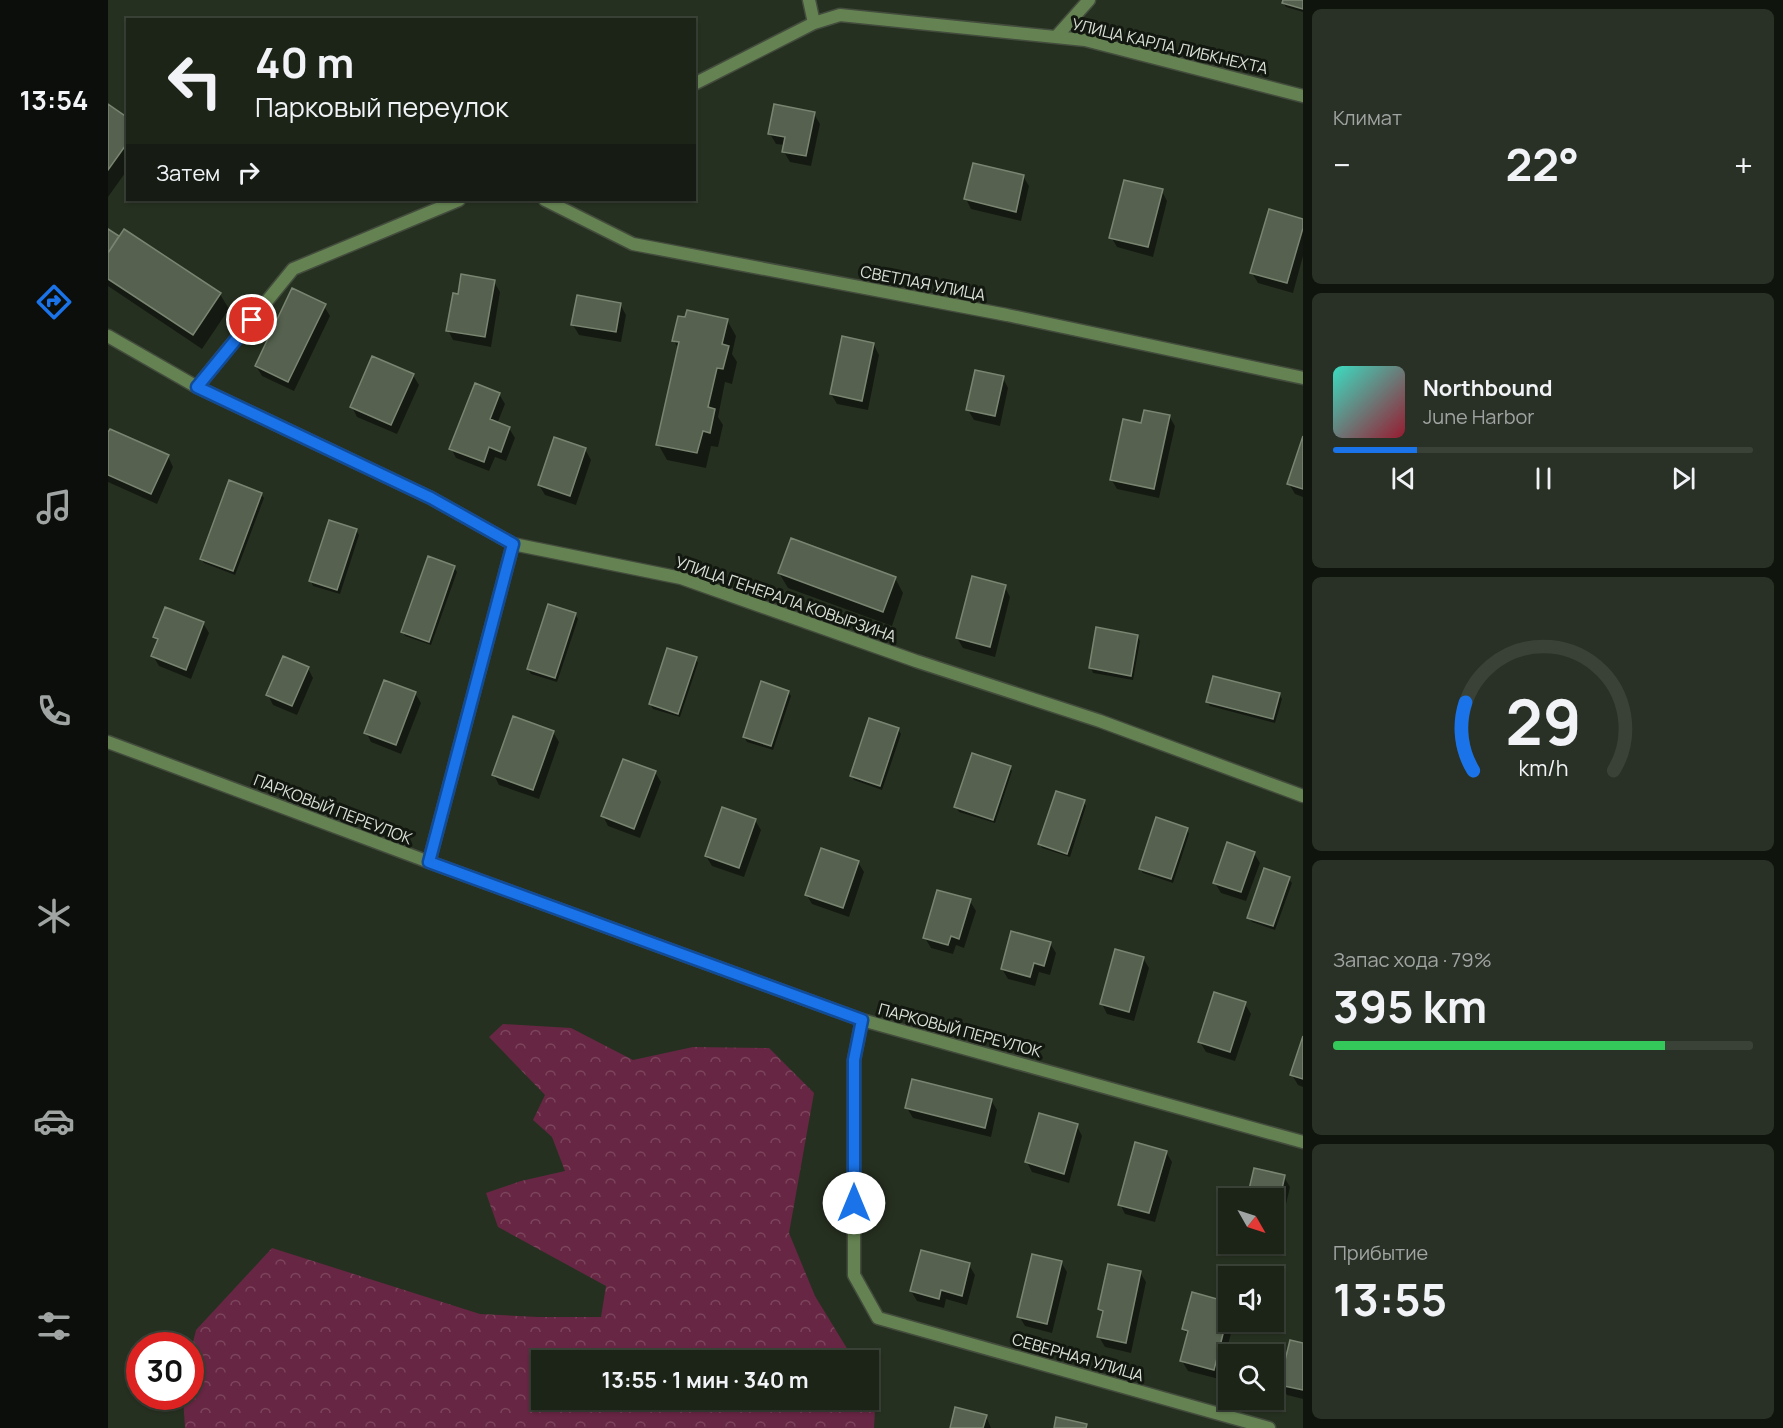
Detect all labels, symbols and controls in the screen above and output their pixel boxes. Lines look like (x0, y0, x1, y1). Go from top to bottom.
street label: УЛИЦА КАРЛА ЛИБКНЕХТА (1070, 13, 1270, 79)
text: 40 m (255, 33, 354, 91)
icon: left (156, 42, 234, 120)
text: 13:54 (19, 81, 89, 118)
text: Парковый переулок (255, 88, 508, 125)
text: Климат (1333, 104, 1402, 131)
text: 22° (1505, 133, 1579, 195)
text: − (1333, 142, 1351, 187)
text: + (1734, 142, 1753, 187)
icon: right (232, 156, 265, 189)
text: Затем (156, 158, 220, 188)
street label: СВЕТЛАЯ УЛИЦА (859, 260, 987, 306)
icon: directions (33, 281, 75, 323)
pin (226, 294, 277, 345)
icon: arrive (235, 303, 268, 336)
text: Northbound (1423, 373, 1553, 403)
text: June Harbor (1423, 403, 1535, 430)
icon: previous (1387, 462, 1420, 495)
icon: pause (1527, 462, 1560, 495)
icon: next (1667, 462, 1700, 495)
icon: music (33, 486, 75, 528)
street label: УЛИЦА ГЕНЕРАЛА КОВЫРЗИНА (673, 551, 899, 647)
text: 29 (1505, 678, 1581, 764)
icon: phone (33, 690, 75, 732)
text: km/h (1518, 753, 1568, 782)
street label: ПАРКОВЫЙ ПЕРЕУЛОК (251, 769, 416, 850)
icon: climate (33, 895, 75, 937)
text: Запас хода · 79% (1333, 946, 1492, 973)
text: 395 km (1333, 975, 1487, 1037)
street label: ПАРКОВЫЙ ПЕРЕУЛОК (876, 998, 1044, 1063)
icon: car (33, 1100, 75, 1142)
position arrow (822, 1171, 886, 1235)
north arrow (1218, 1188, 1284, 1254)
map controls (1218, 1188, 1284, 1410)
text: Прибытие (1333, 1239, 1428, 1266)
button: sound (1218, 1266, 1284, 1332)
text: 13:55 (1333, 1268, 1447, 1330)
icon: filters (33, 1305, 75, 1347)
street label: СЕВЕРНАЯ УЛИЦА (1010, 1328, 1146, 1386)
speed limit sign: 30 (126, 1332, 204, 1410)
button: search (1218, 1344, 1284, 1410)
text: 13:55 · 1 мин · 340 m (602, 1365, 808, 1395)

